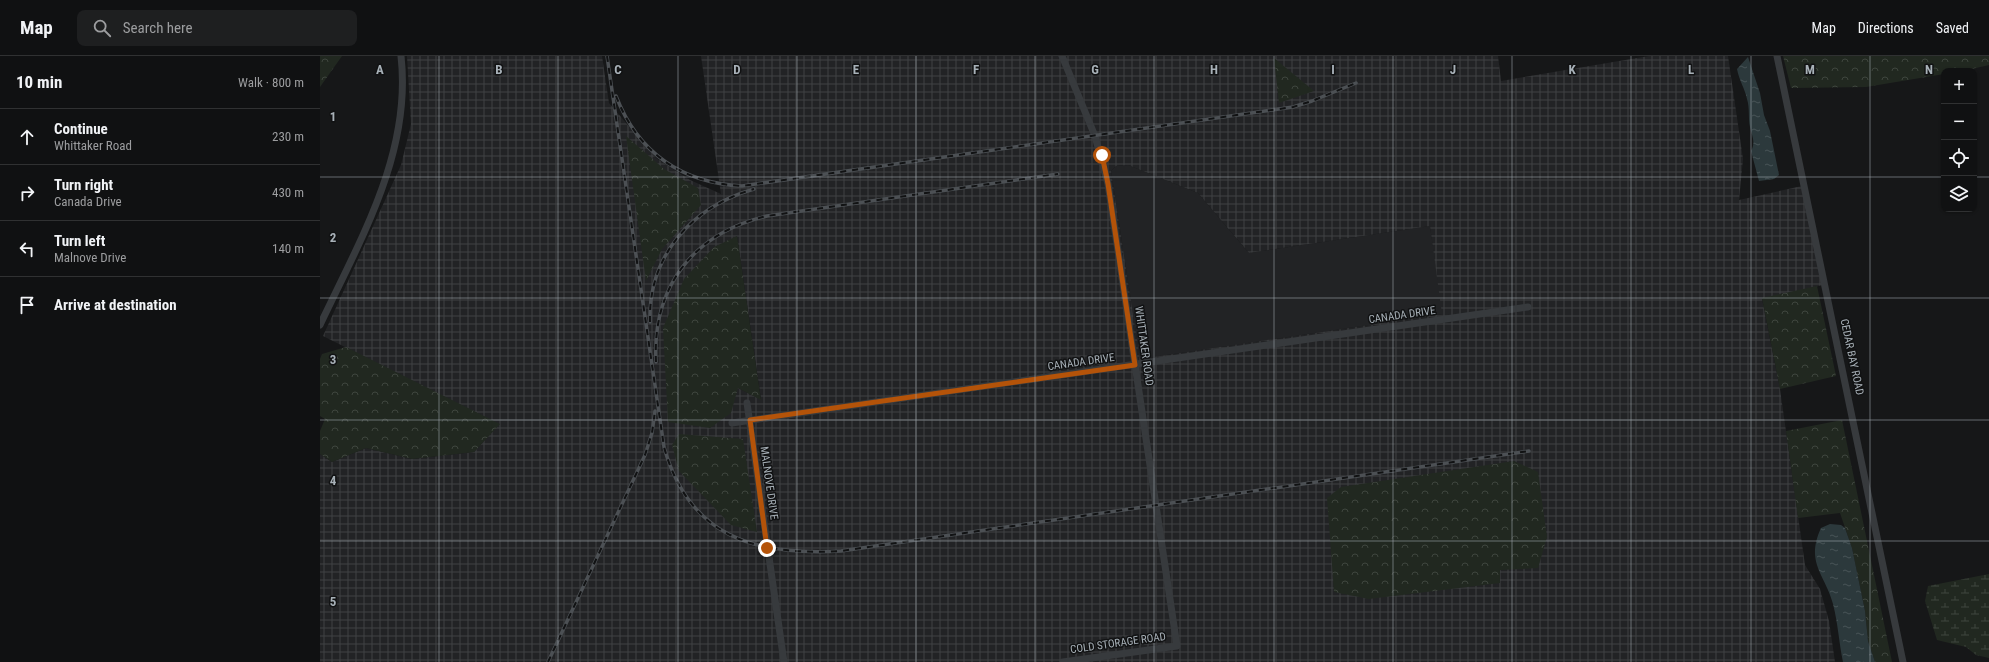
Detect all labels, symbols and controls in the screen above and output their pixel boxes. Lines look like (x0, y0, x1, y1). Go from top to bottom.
search box (77, 10, 357, 46)
text: Map (20, 16, 53, 39)
icon: search (91, 17, 113, 39)
text: Search here (123, 19, 193, 37)
text: Map (1812, 20, 1836, 36)
text: Directions (1858, 20, 1914, 36)
text: Saved (1936, 20, 1969, 36)
text: A (376, 62, 384, 77)
text: B (495, 62, 503, 77)
text: C (614, 62, 622, 77)
text: D (733, 62, 741, 77)
text: E (853, 62, 860, 77)
text: F (973, 62, 979, 77)
text: G (1091, 62, 1099, 77)
text: H (1210, 62, 1218, 77)
text: I (1331, 62, 1335, 77)
text: J (1450, 62, 1456, 77)
text: K (1568, 62, 1576, 77)
text: L (1688, 62, 1694, 77)
text: M (1805, 62, 1815, 77)
text: N (1925, 62, 1933, 77)
map controls (1941, 68, 1977, 212)
button: + (1941, 68, 1977, 104)
text: 10 min (16, 72, 62, 92)
text: Walk · 800 m (238, 75, 304, 90)
button: − (1941, 104, 1977, 140)
text: 1 (330, 109, 336, 124)
text: Continue (54, 120, 108, 138)
icon: ahead (16, 126, 38, 148)
text: 230 m (272, 129, 304, 144)
text: Whittaker Road (54, 138, 132, 153)
button: locate (1941, 140, 1977, 176)
route start (1093, 146, 1111, 164)
text: Turn right (54, 176, 113, 194)
button: layers (1941, 176, 1977, 212)
icon: right (16, 182, 38, 204)
text: 430 m (272, 185, 304, 200)
text: Canada Drive (54, 194, 122, 209)
text: 2 (330, 230, 337, 245)
text: Turn left (54, 232, 105, 250)
icon: left (16, 238, 38, 260)
text: 140 m (272, 241, 304, 256)
text: Malnove Drive (54, 250, 126, 265)
icon: arrive (16, 294, 38, 316)
text: Arrive at destination (54, 296, 177, 314)
street label: CANADA DRIVE (1368, 304, 1437, 326)
street label: WHITTAKER ROAD (1132, 305, 1156, 387)
street label: CEDAR BAY ROAD (1838, 318, 1866, 396)
street label: CANADA DRIVE (1047, 351, 1116, 373)
text: 3 (330, 352, 336, 367)
street label: MALNOVE DRIVE (757, 445, 781, 521)
text: 4 (330, 473, 337, 488)
route end (758, 539, 776, 557)
text: 5 (330, 594, 337, 609)
street label: COLD STORAGE ROAD (1069, 630, 1167, 656)

